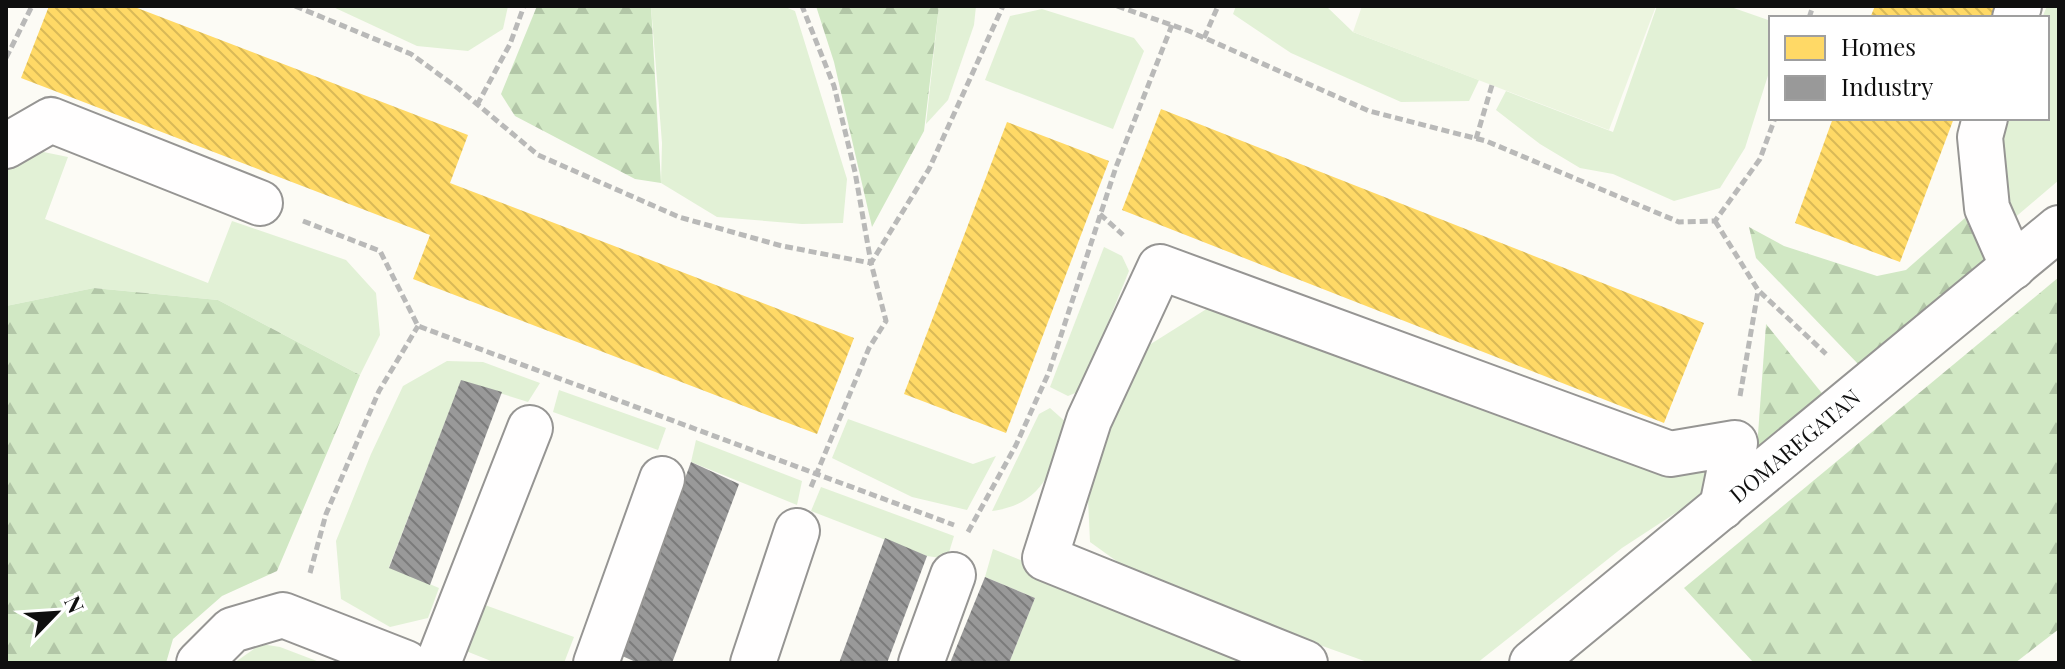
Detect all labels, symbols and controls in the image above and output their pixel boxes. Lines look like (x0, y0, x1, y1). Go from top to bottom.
legend (1769, 16, 2049, 120)
text: Homes (1841, 30, 1916, 62)
text: Industry (1841, 70, 1933, 102)
street label: DOMAREGATAN (1723, 382, 1866, 509)
north arrow (16, 573, 96, 653)
text: N (58, 591, 92, 618)

